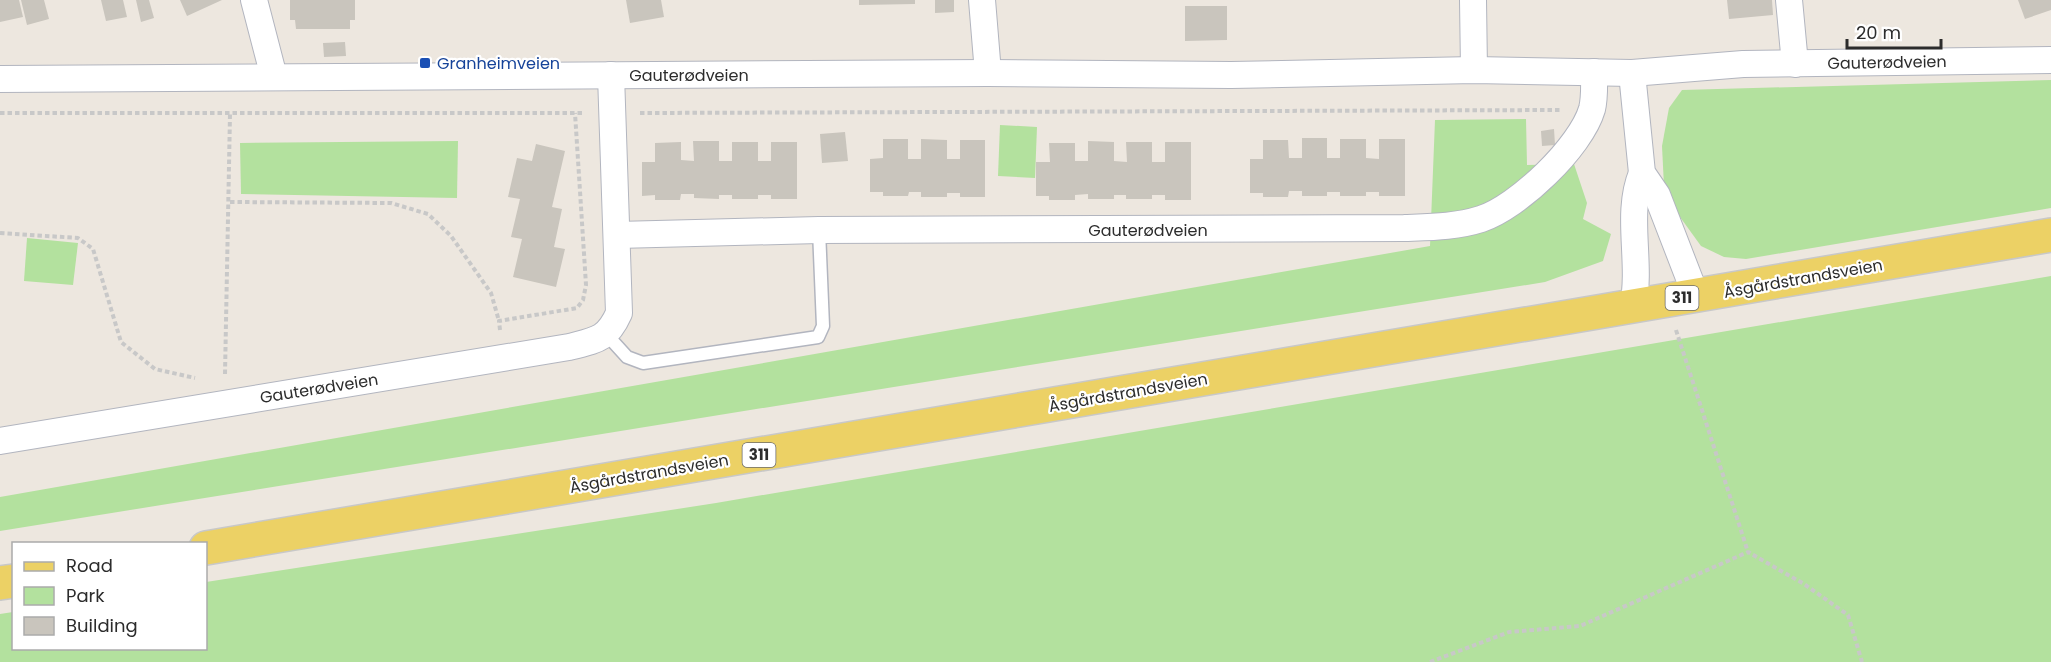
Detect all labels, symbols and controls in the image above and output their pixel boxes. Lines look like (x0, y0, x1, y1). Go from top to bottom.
scale bar (1847, 12, 1942, 50)
text: 20 m (1856, 20, 1901, 45)
street label: Gauterødveien (1827, 50, 1947, 75)
place label: Granheimveien (437, 52, 560, 75)
marker: Granheimveien (418, 56, 432, 70)
street label: Gauterødveien (629, 64, 749, 87)
street label: Gauterødveien (1088, 219, 1208, 242)
street label: Åsgårdstrandsveien (1722, 253, 1884, 304)
road number: 311 (1666, 286, 1698, 310)
street label: Åsgårdstrandsveien (1047, 367, 1209, 418)
street label: Gauterødveien (258, 368, 380, 409)
road number: 311 (742, 443, 776, 467)
street label: Åsgårdstrandsveien (568, 448, 730, 499)
legend (12, 542, 207, 650)
text: Road (66, 553, 113, 578)
text: Park (66, 583, 105, 608)
text: Building (66, 613, 138, 638)

